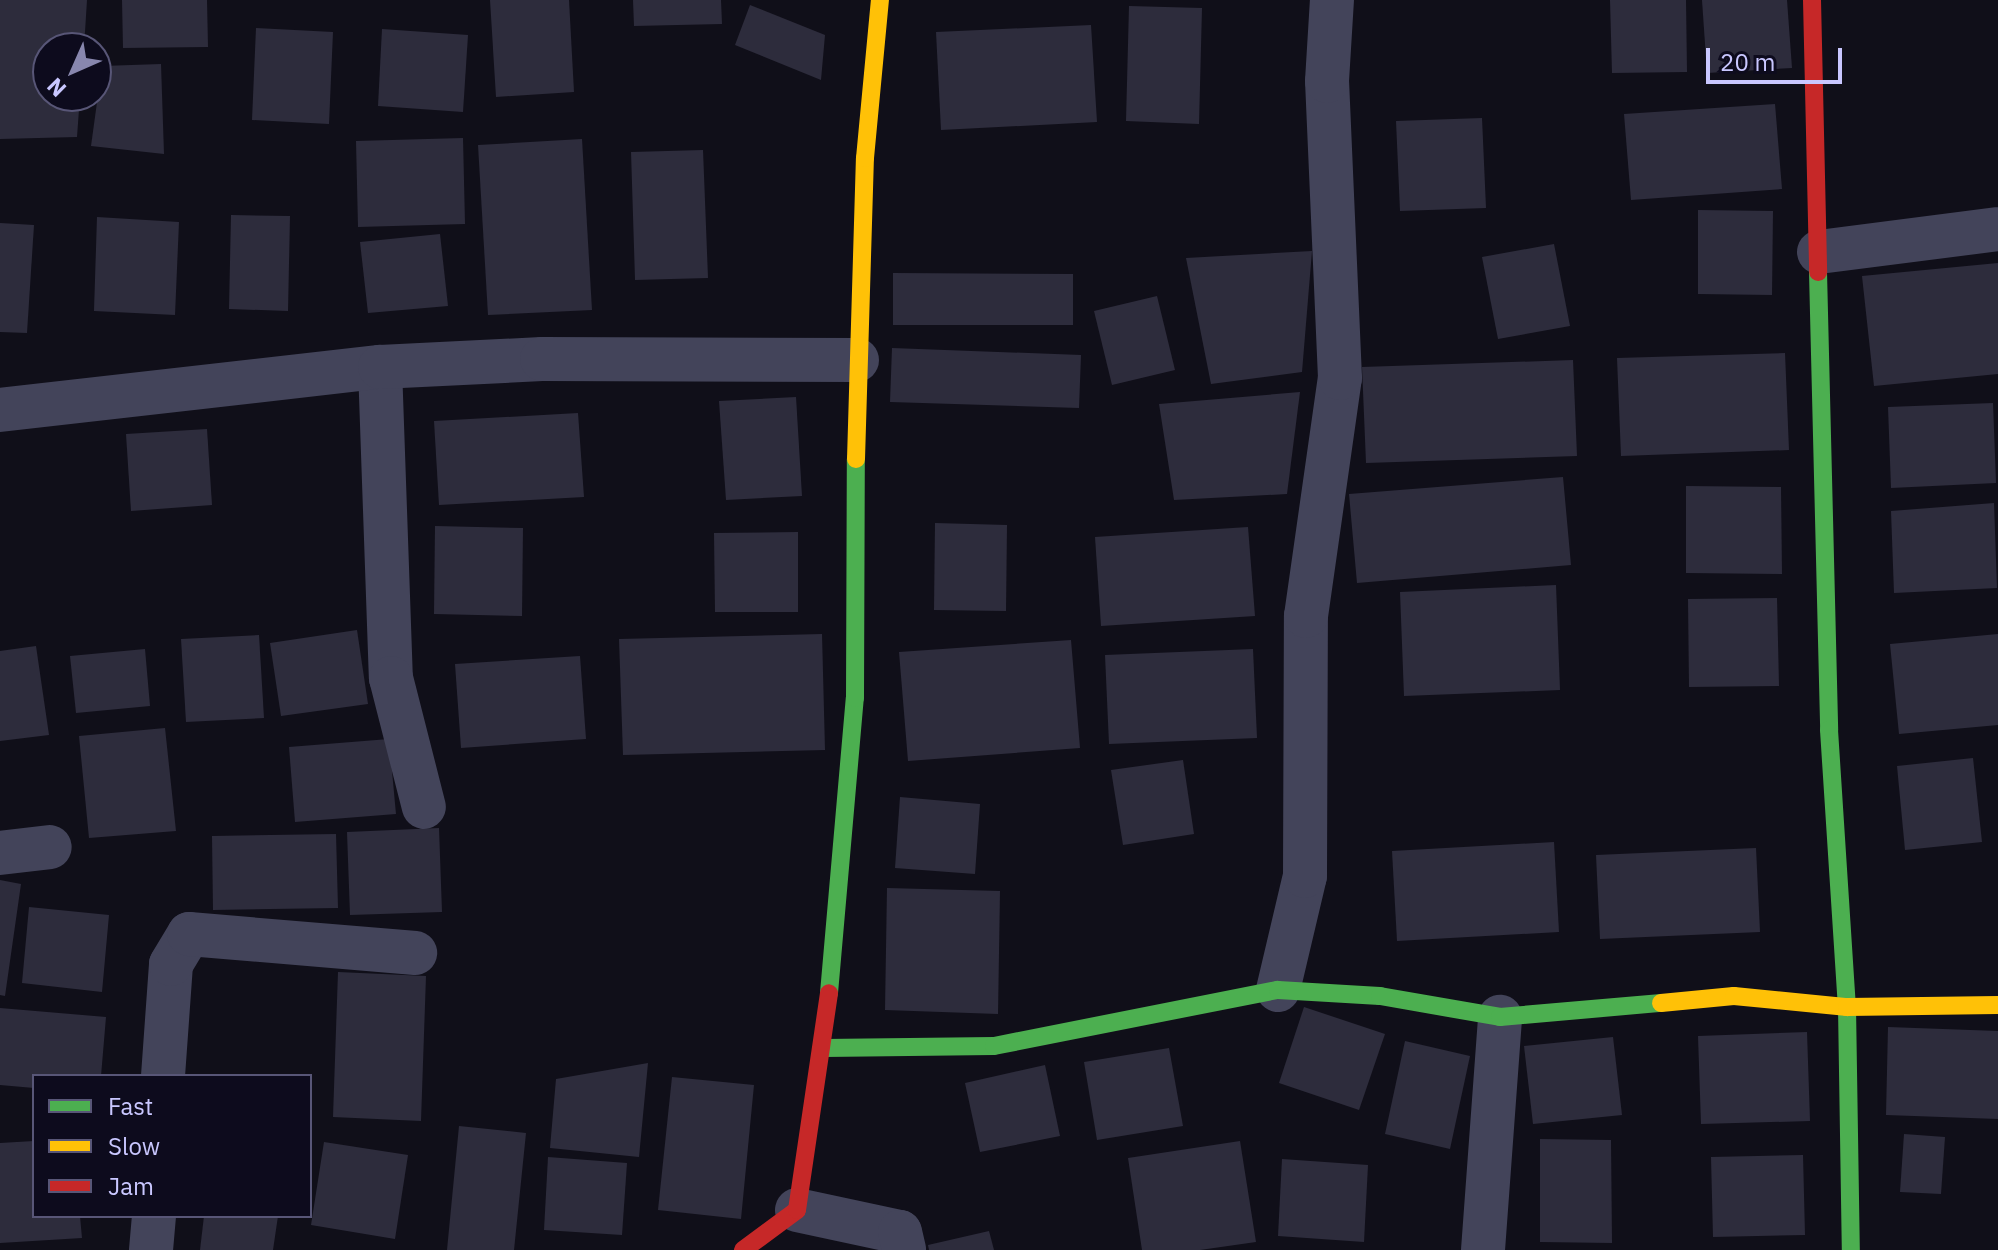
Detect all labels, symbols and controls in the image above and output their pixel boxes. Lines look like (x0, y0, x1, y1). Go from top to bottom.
north arrow (32, 32, 112, 112)
scale bar (1710, 32, 1846, 82)
text: 20 m (1720, 46, 1775, 78)
text: N (40, 72, 72, 104)
legend (32, 1074, 312, 1218)
text: Fast (108, 1090, 153, 1122)
text: Slow (108, 1130, 160, 1162)
text: Jam (108, 1170, 154, 1202)

